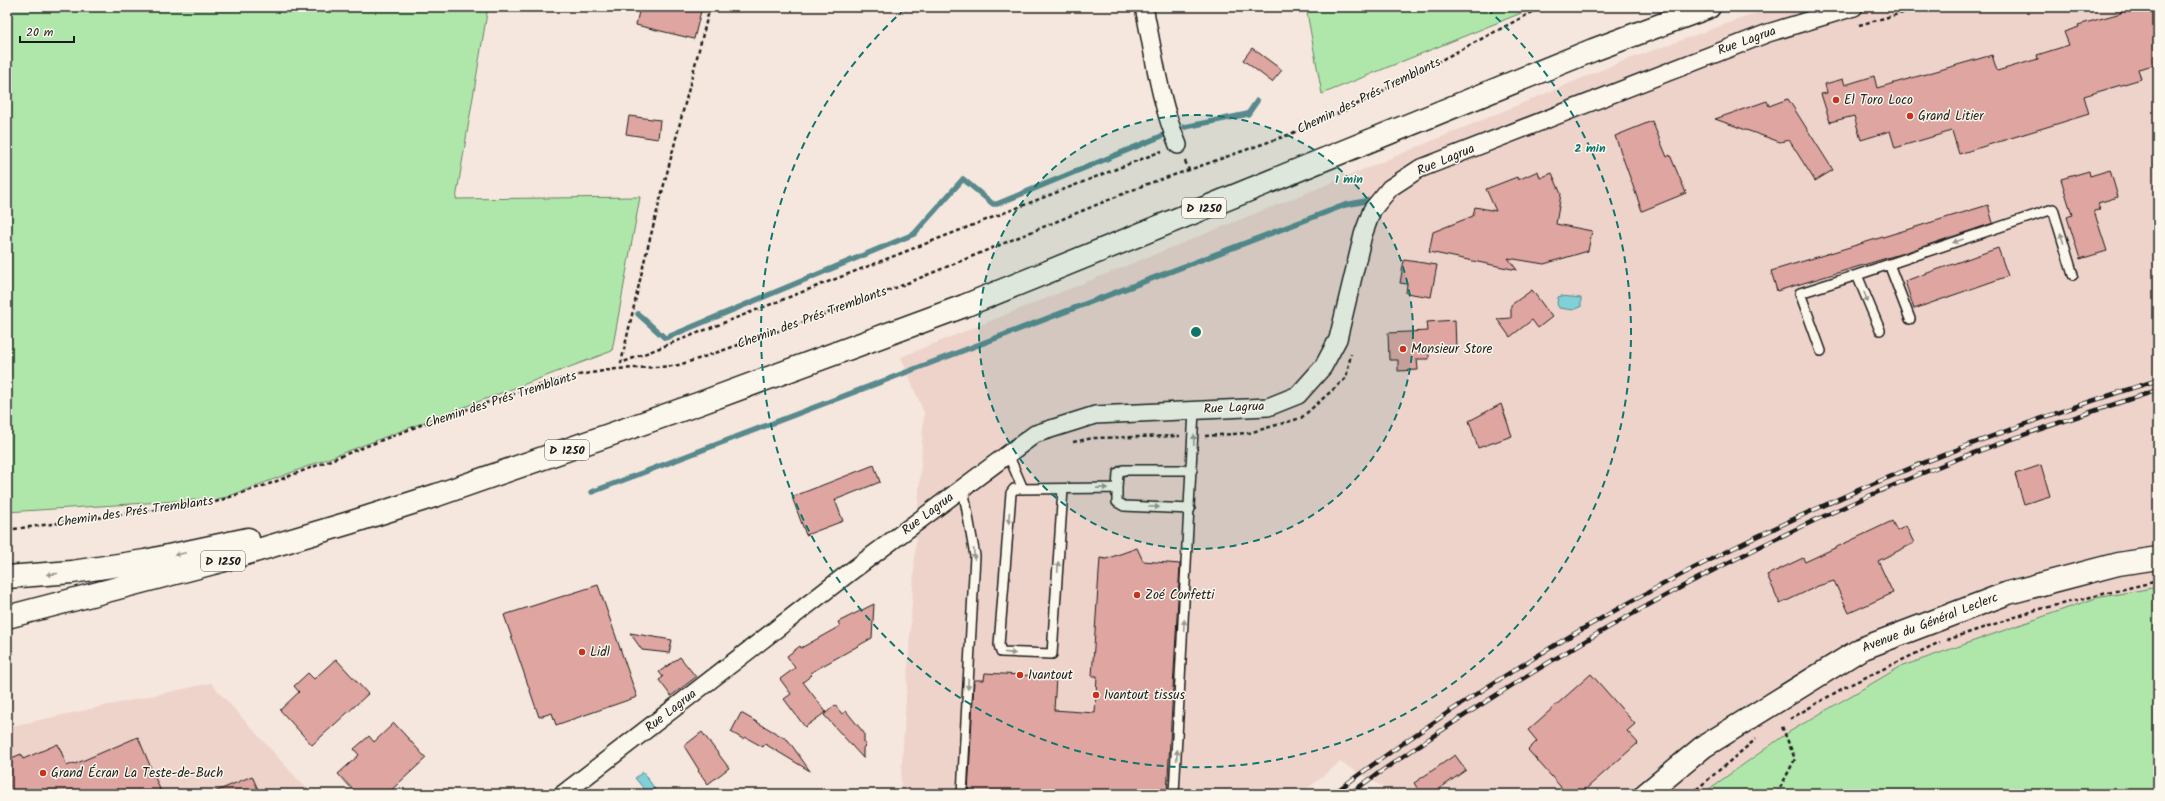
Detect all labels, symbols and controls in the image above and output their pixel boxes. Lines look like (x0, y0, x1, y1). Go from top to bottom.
scale bar (20, 18, 74, 44)
street label: Rue Lagrua (1715, 21, 1779, 61)
text: 20 m (26, 23, 54, 42)
street label: Chemin des Prés Tremblants (1293, 52, 1445, 140)
place label: El Toro Loco (1844, 90, 1913, 111)
marker: El Toro Loco (1831, 95, 1841, 105)
place label: Grand Litier (1918, 106, 1984, 127)
marker: Grand Litier (1905, 111, 1915, 121)
street label: Rue Lagrua (1414, 138, 1478, 182)
text: 2 min (1574, 139, 1606, 158)
text: 1 min (1335, 170, 1363, 189)
road number: D 1250 (1182, 198, 1226, 218)
one-way arrow (2059, 231, 2065, 243)
one-way arrow (1951, 239, 1963, 245)
street label: Chemin des Prés Tremblants (734, 281, 890, 355)
one-way arrow (1864, 292, 1870, 304)
centre of rings (1189, 325, 1203, 339)
place label: Monsieur Store (1411, 339, 1492, 360)
marker: Monsieur Store (1398, 344, 1408, 354)
street label: Chemin des Prés Tremblants (423, 365, 580, 434)
street label: Rue Lagrua (1203, 396, 1265, 420)
one-way arrow (1190, 434, 1197, 446)
road number: D 1250 (545, 440, 589, 460)
one-way arrow (1096, 485, 1109, 491)
street label: Rue Lagrua (897, 487, 959, 541)
street label: Chemin des Prés Tremblants (55, 491, 215, 533)
one-way arrow (1148, 504, 1160, 511)
one-way arrow (1005, 512, 1012, 524)
one-way arrow (971, 548, 978, 560)
one-way arrow (174, 551, 186, 557)
road number: D 1250 (201, 551, 245, 571)
one-way arrow (1055, 561, 1062, 573)
one-way arrow (46, 570, 58, 577)
place label: Zoé Confetti (1145, 585, 1215, 606)
street label: Avenue du Général Leclerc (1859, 587, 2001, 659)
marker: Zoé Confetti (1132, 590, 1142, 600)
one-way arrow (1180, 619, 1187, 631)
place label: Lidl (590, 642, 610, 663)
marker: Lidl (577, 647, 587, 657)
one-way arrow (1004, 650, 1016, 657)
place label: Ivantout (1028, 665, 1074, 686)
marker: Ivantout (1015, 670, 1025, 680)
one-way arrow (965, 678, 972, 690)
street label: Rue Lagrua (641, 684, 701, 738)
place label: Ivantout tissus (1104, 685, 1185, 706)
marker: Ivantout tissus (1091, 690, 1101, 700)
one-way arrow (1173, 749, 1180, 761)
place label: Grand Écran La Teste-de-Buch (51, 763, 223, 784)
marker: Grand Écran La Teste-de-Buch (38, 768, 48, 778)

